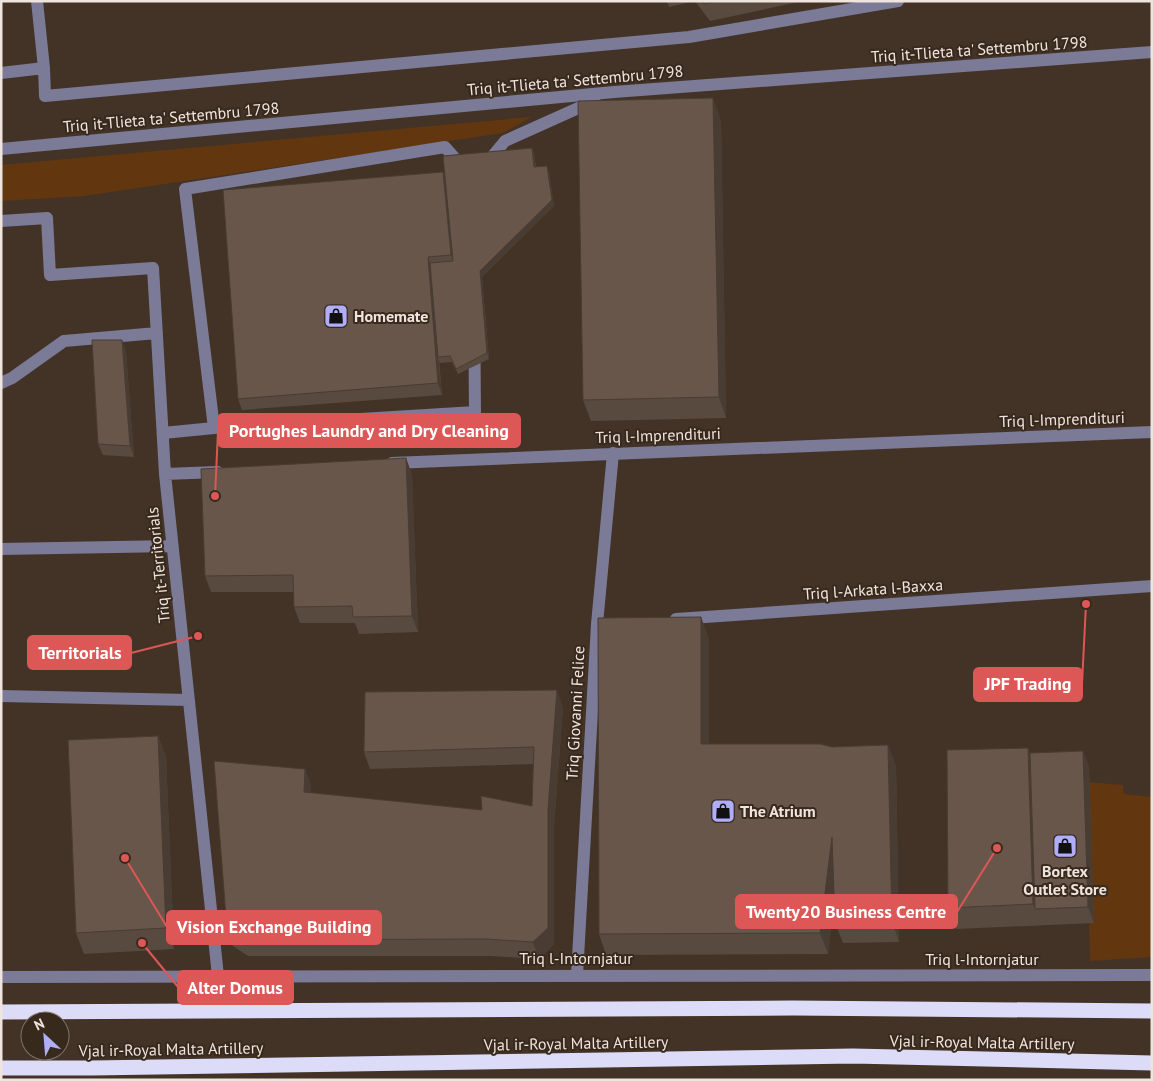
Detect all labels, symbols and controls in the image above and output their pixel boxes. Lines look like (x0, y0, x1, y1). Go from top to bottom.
street label: Triq it-Tlieta ta' Settembru 1798 (870, 31, 1088, 67)
street label: Triq it-Tlieta ta' Settembru 1798 (466, 61, 684, 99)
street label: Triq it-Tlieta ta' Settembru 1798 (62, 98, 280, 136)
shop icon: Homemate (323, 303, 349, 329)
place label: Homemate (354, 306, 428, 326)
street label: Triq l-Imprendituri (999, 407, 1125, 431)
callout: Portughes Laundry and Dry Cleaning (218, 414, 520, 447)
text: Portughes Laundry and Dry Cleaning (229, 419, 509, 442)
street label: Triq l-Imprendituri (595, 423, 721, 447)
street label: Triq it-Territorials (142, 506, 174, 624)
street label: Triq l-Arkata l-Baxxa (802, 574, 944, 604)
callout: Territorials (28, 636, 131, 669)
text: Territorials (38, 641, 122, 664)
street label: Triq Giovanni Felice (561, 645, 589, 781)
callout: JPF Trading (974, 668, 1082, 701)
text: JPF Trading (984, 672, 1071, 695)
shop icon: The Atrium (710, 798, 736, 824)
place label: The Atrium (740, 801, 816, 821)
shop icon: Bortex Outlet Store (1052, 833, 1078, 859)
place label: Bortex Outlet Store (1023, 861, 1107, 899)
callout: Twenty20 Business Centre (736, 895, 957, 928)
text: Twenty20 Business Centre (746, 900, 946, 923)
callout: Vision Exchange Building (167, 911, 381, 944)
text: Vision Exchange Building (176, 915, 371, 938)
street label: Triq l-Intornjatur (519, 948, 633, 968)
street label: Triq l-Intornjatur (925, 949, 1039, 969)
callout: Alter Domus (178, 971, 293, 1004)
text: Alter Domus (187, 976, 283, 999)
north arrow (20, 1011, 70, 1061)
text: N (31, 1014, 47, 1034)
street label: Vjal ir-Royal Malta Artillery (888, 1030, 1075, 1054)
street label: Vjal ir-Royal Malta Artillery (482, 1031, 669, 1055)
street label: Vjal ir-Royal Malta Artillery (77, 1037, 264, 1061)

